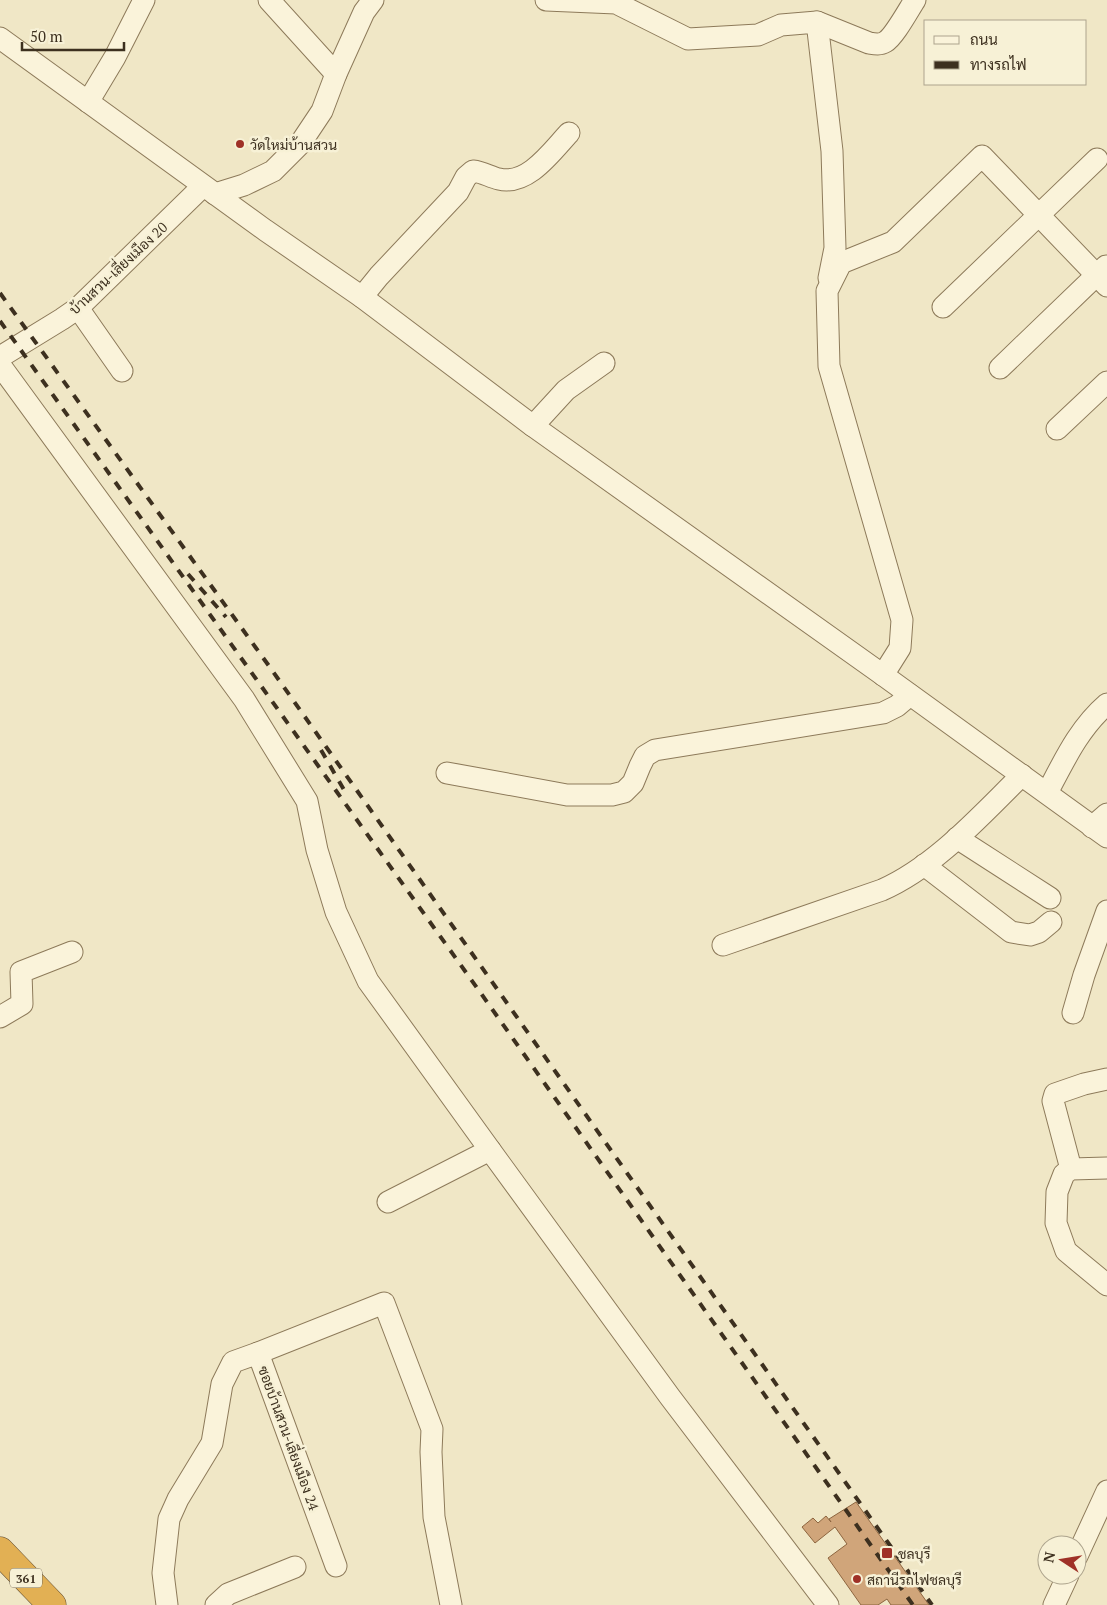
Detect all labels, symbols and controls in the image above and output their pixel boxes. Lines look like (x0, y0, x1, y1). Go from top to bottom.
scale bar (22, 20, 125, 52)
legend (924, 20, 1087, 85)
text: 50 m (30, 26, 63, 46)
text: ถนน (970, 29, 998, 49)
text: ทางรถไฟ (970, 54, 1027, 74)
place label: วัดใหม่บ้านสวน (250, 135, 337, 154)
marker: วัดใหม่บ้านสวน (234, 138, 246, 150)
street label: บ้านสวน-เลี่ยงเมือง 20 (64, 216, 171, 318)
street label: ซอยบ้านสวน-เลี่ยงเมือง 24 (254, 1362, 326, 1513)
north arrow (1037, 1535, 1087, 1585)
place label: ชลบุรี (898, 1544, 931, 1564)
marker: ชลบุรี (880, 1546, 894, 1560)
text: N (1038, 1550, 1059, 1564)
road number: 361 (10, 1569, 42, 1588)
place label: สถานีรถไฟชลบุรี (867, 1570, 962, 1590)
marker: สถานีรถไฟชลบุรี (851, 1573, 863, 1585)

